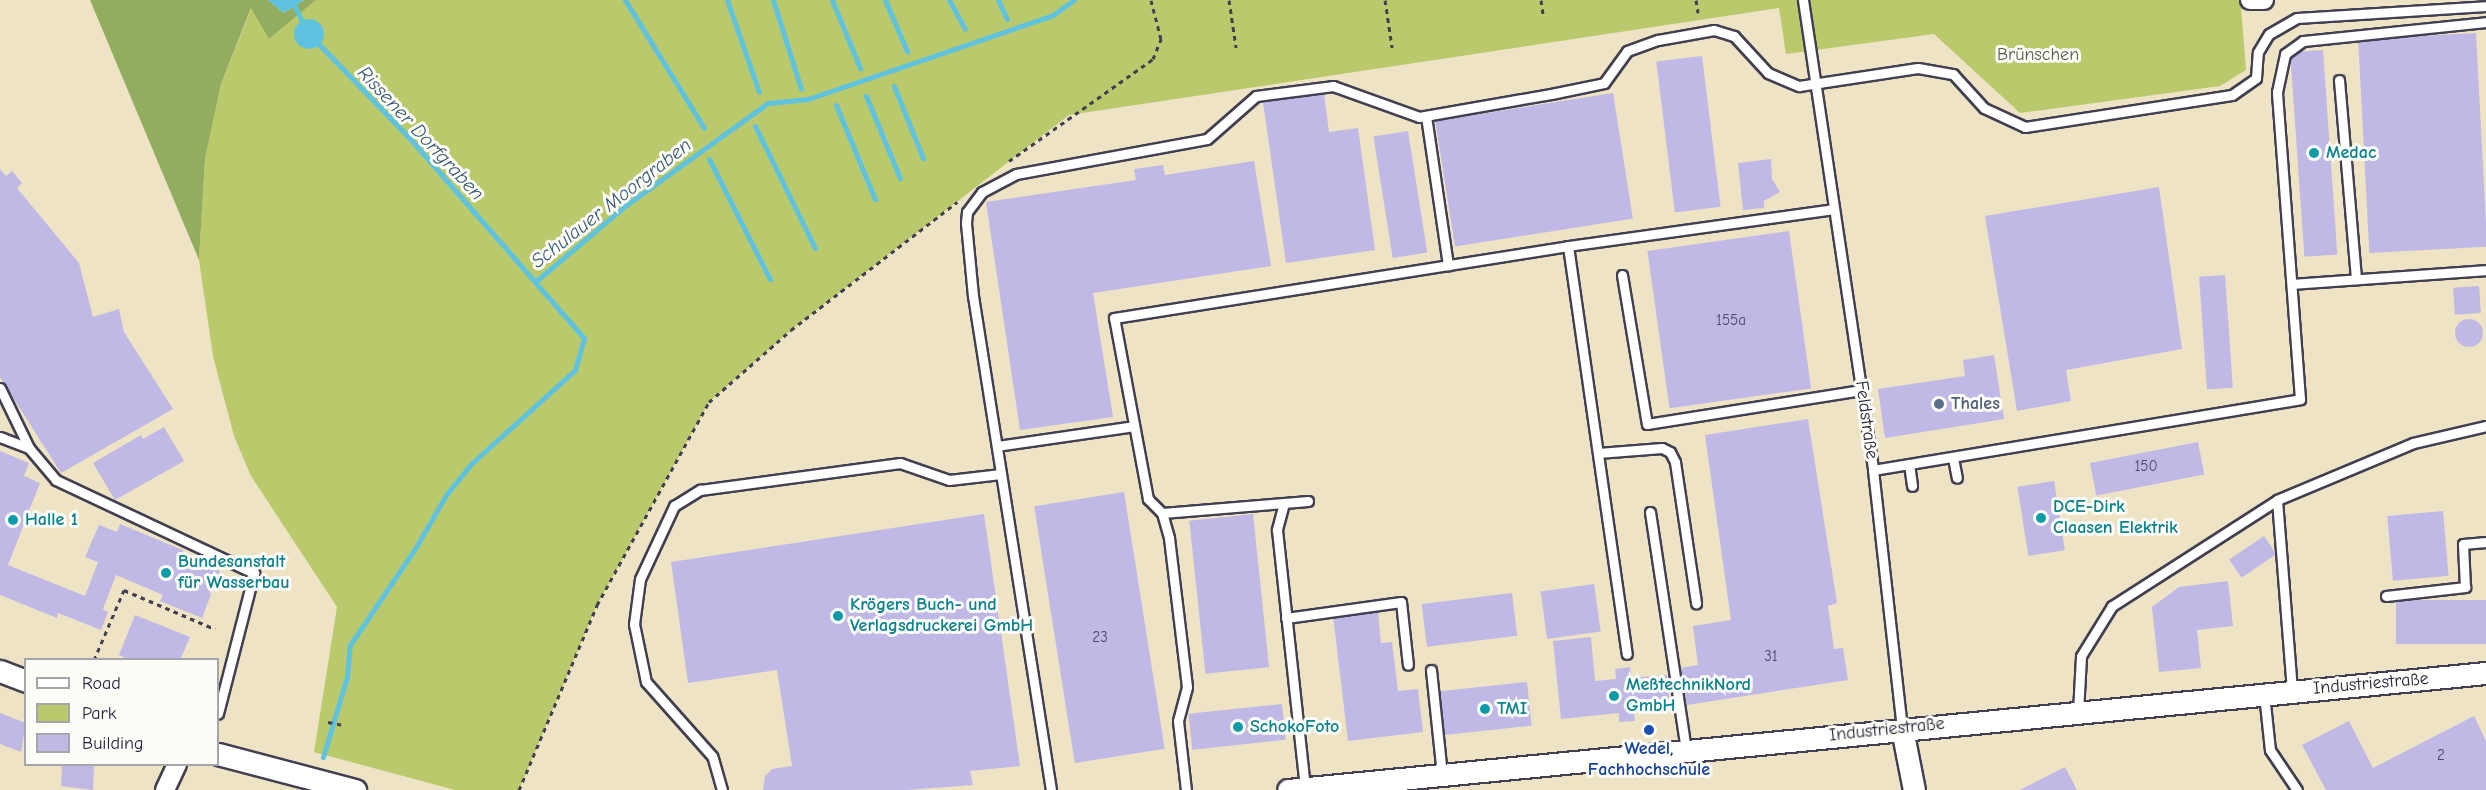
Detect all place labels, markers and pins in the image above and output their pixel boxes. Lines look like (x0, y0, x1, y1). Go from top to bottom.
place label: Medac (2326, 142, 2376, 164)
marker: Medac (2307, 146, 2321, 160)
place label: Thales (1951, 393, 2000, 415)
marker: Thales (1932, 397, 1946, 411)
place label: DCE-Dirk Claasen Elektrik (2053, 497, 2178, 540)
place label: Halle 1 (25, 509, 78, 531)
marker: DCE-Dirk Claasen Elektrik (2034, 511, 2048, 525)
marker: Halle 1 (6, 513, 20, 527)
place label: Bundesanstalt für Wasserbau (178, 552, 290, 594)
marker: Bundesanstalt für Wasserbau (159, 566, 173, 580)
place label: Krögers Buch- und Verlagsdruckerei GmbH (850, 595, 1033, 638)
marker: Krögers Buch- und Verlagsdruckerei GmbH (831, 609, 845, 623)
place label: MeßtechnikNord GmbH (1626, 675, 1751, 718)
marker: MeßtechnikNord GmbH (1607, 689, 1621, 703)
place label: TMI (1497, 698, 1527, 720)
marker: TMI (1478, 702, 1492, 716)
place label: SchokoFoto (1250, 716, 1339, 738)
marker: SchokoFoto (1231, 720, 1245, 734)
marker: Wedel, Fachhochschule (1642, 723, 1656, 737)
place label: Wedel, Fachhochschule (1588, 739, 1710, 782)

